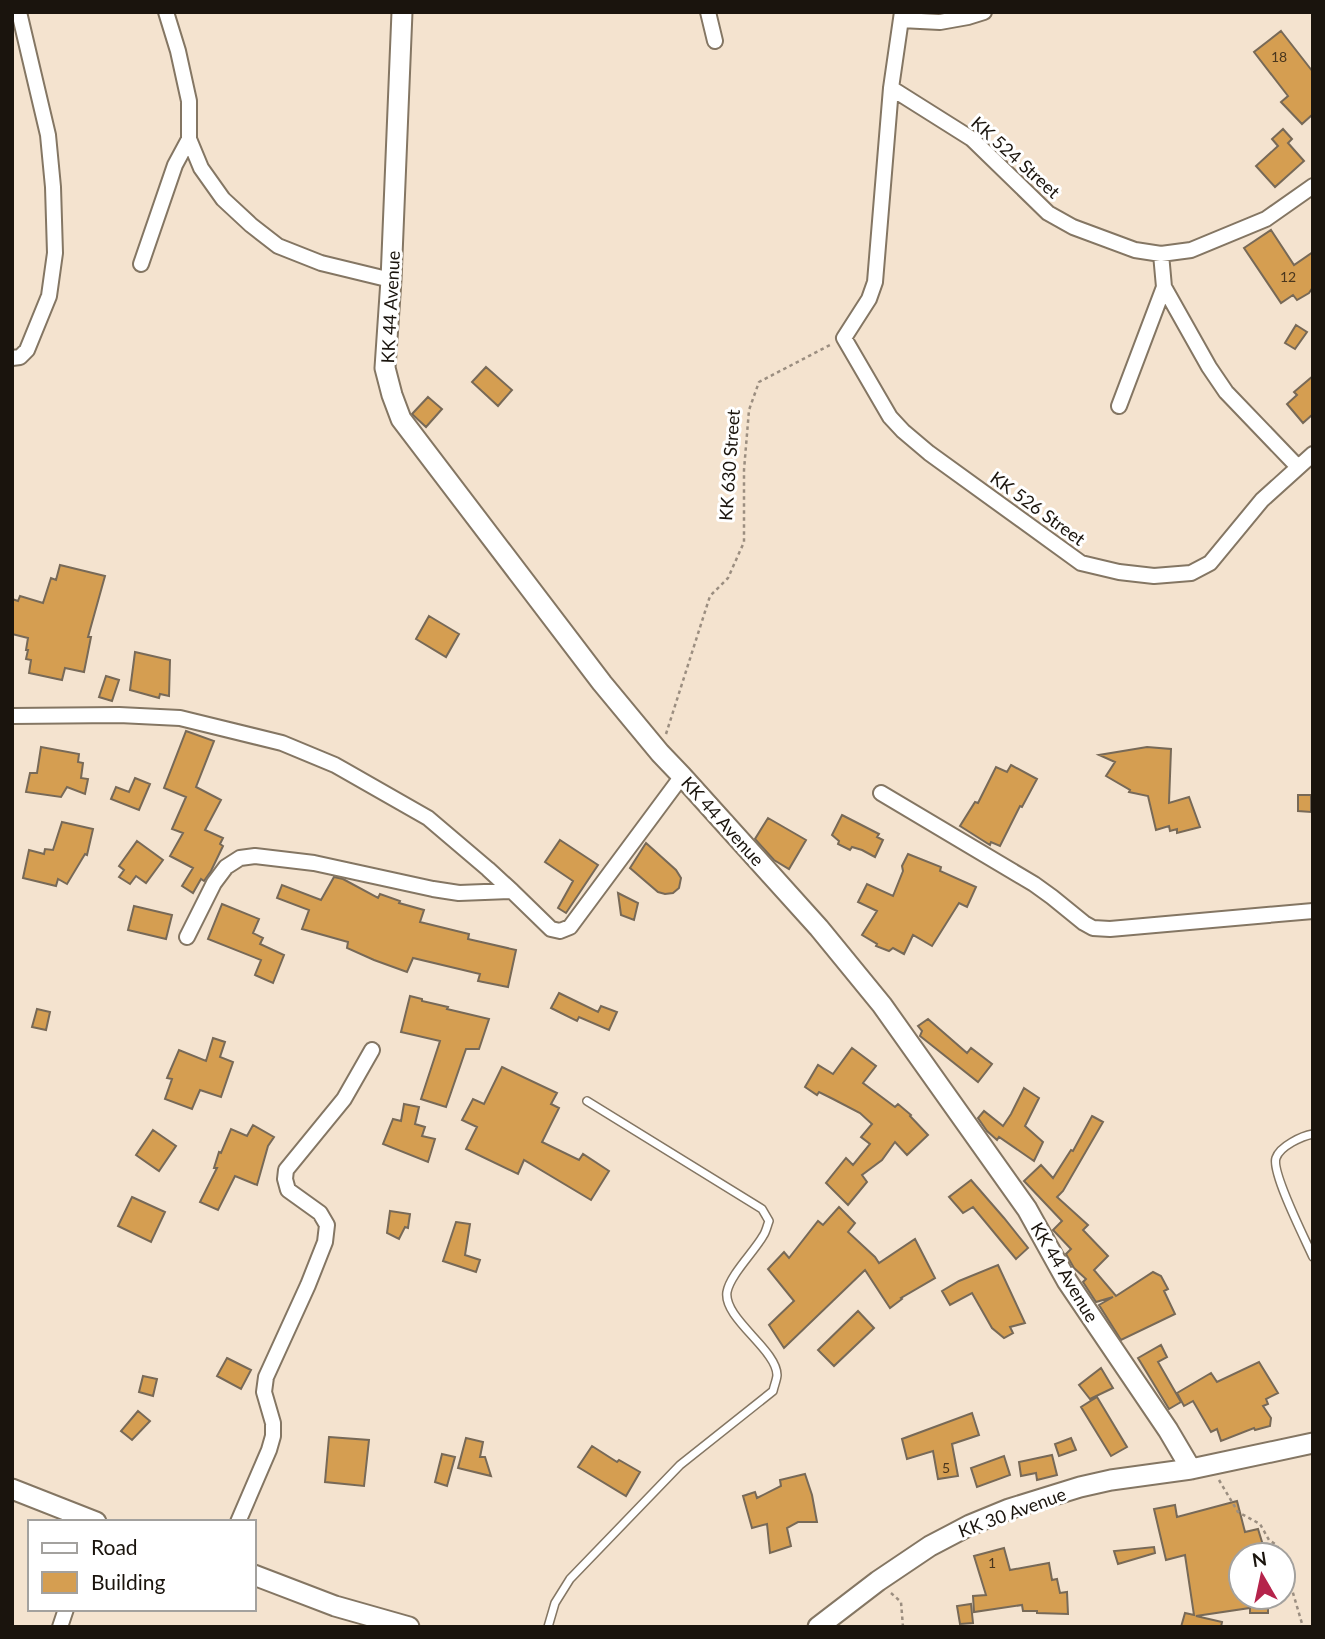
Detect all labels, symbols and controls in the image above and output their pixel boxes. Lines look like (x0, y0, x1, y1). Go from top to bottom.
house number: 18 (1271, 48, 1287, 65)
street label: KK 524 Street (967, 111, 1065, 203)
street label: KK 44 Avenue (376, 250, 404, 364)
house number: 12 (1280, 268, 1296, 285)
street label: KK 630 Street (714, 408, 744, 522)
street label: KK 526 Street (986, 466, 1090, 550)
street label: KK 44 Avenue (677, 772, 769, 870)
street label: KK 44 Avenue (1026, 1218, 1104, 1326)
house number: 5 (942, 1459, 950, 1476)
street label: KK 30 Avenue (955, 1482, 1069, 1542)
legend (28, 1520, 256, 1611)
text: Road (91, 1534, 138, 1559)
north arrow (1227, 1541, 1297, 1611)
text: N (1250, 1546, 1268, 1571)
house number: 1 (988, 1554, 996, 1571)
text: Building (91, 1569, 166, 1594)

